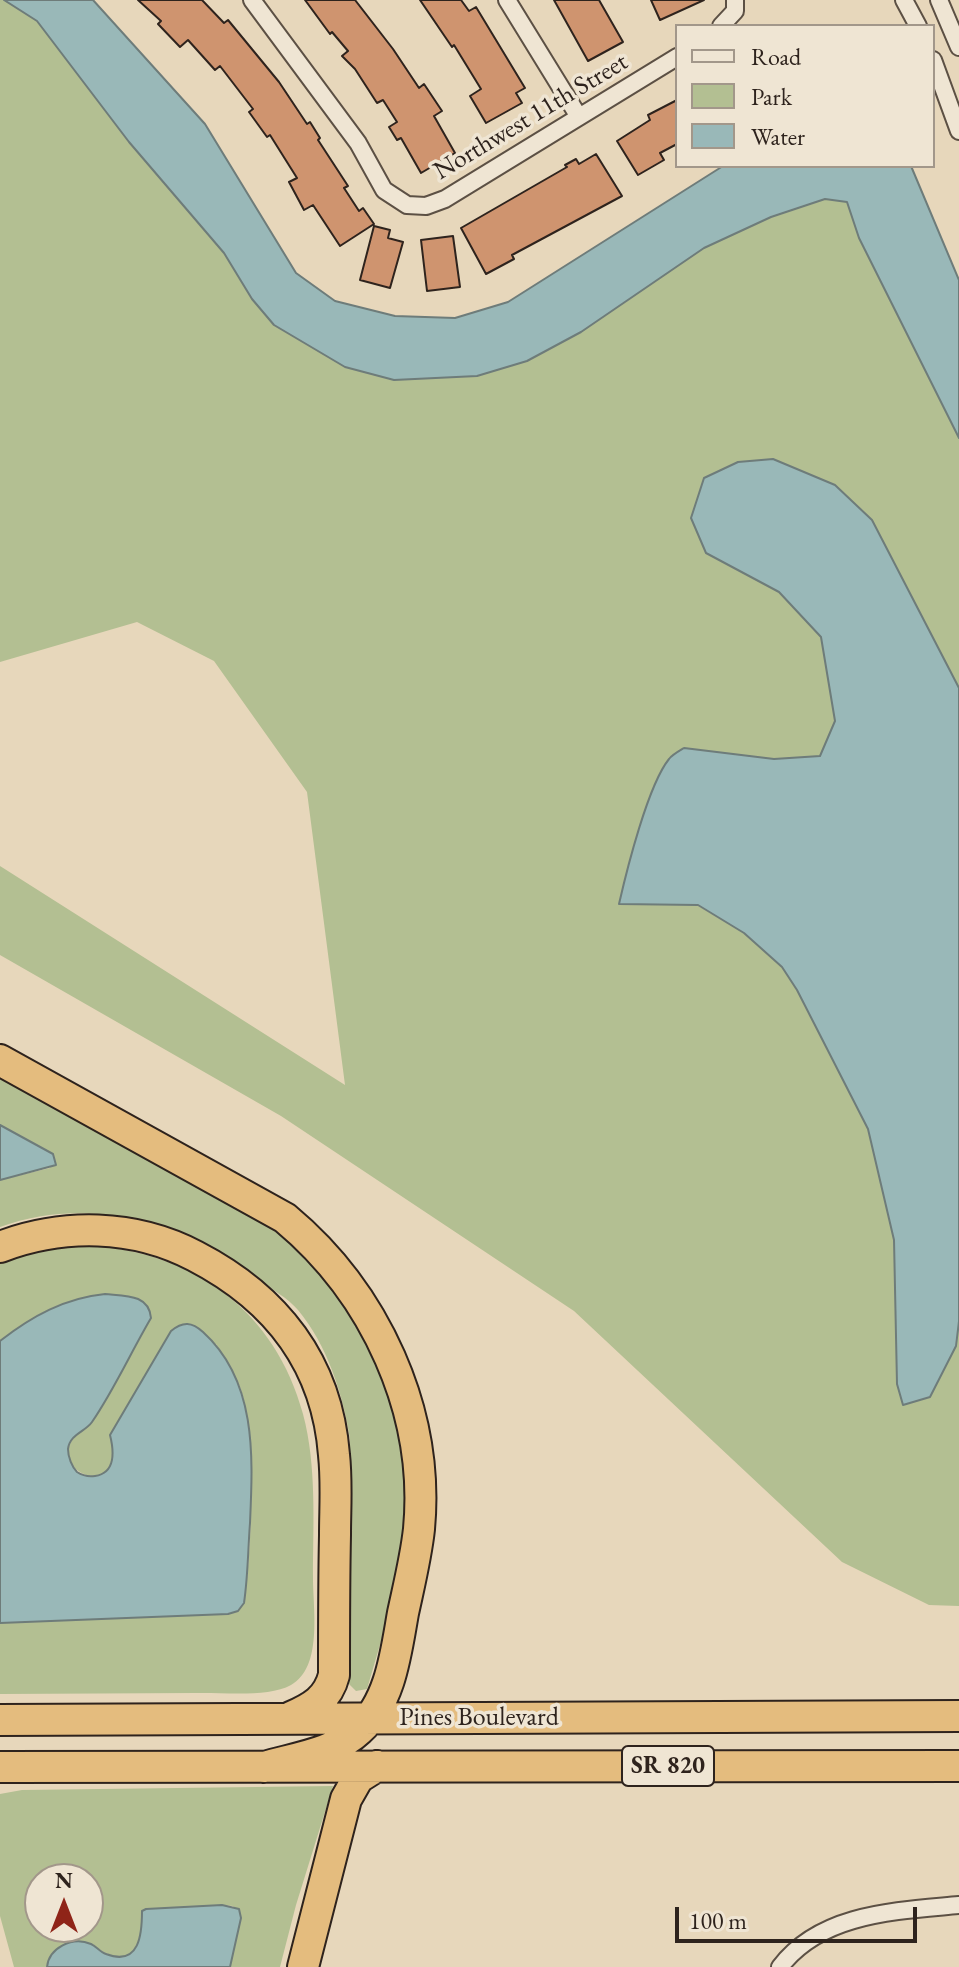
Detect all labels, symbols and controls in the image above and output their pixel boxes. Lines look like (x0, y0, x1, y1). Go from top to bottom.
legend (675, 24, 935, 168)
text: Road (751, 41, 801, 72)
street label: Northwest 11th Street (428, 47, 634, 187)
text: Park (751, 81, 792, 112)
text: Water (751, 121, 805, 152)
street label: Pines Boulevard (399, 1702, 559, 1734)
road number: SR 820 (622, 1746, 714, 1786)
north arrow (24, 1863, 104, 1943)
text: N (55, 1866, 73, 1895)
scale bar (679, 1891, 921, 1941)
text: 100 m (689, 1905, 747, 1936)

